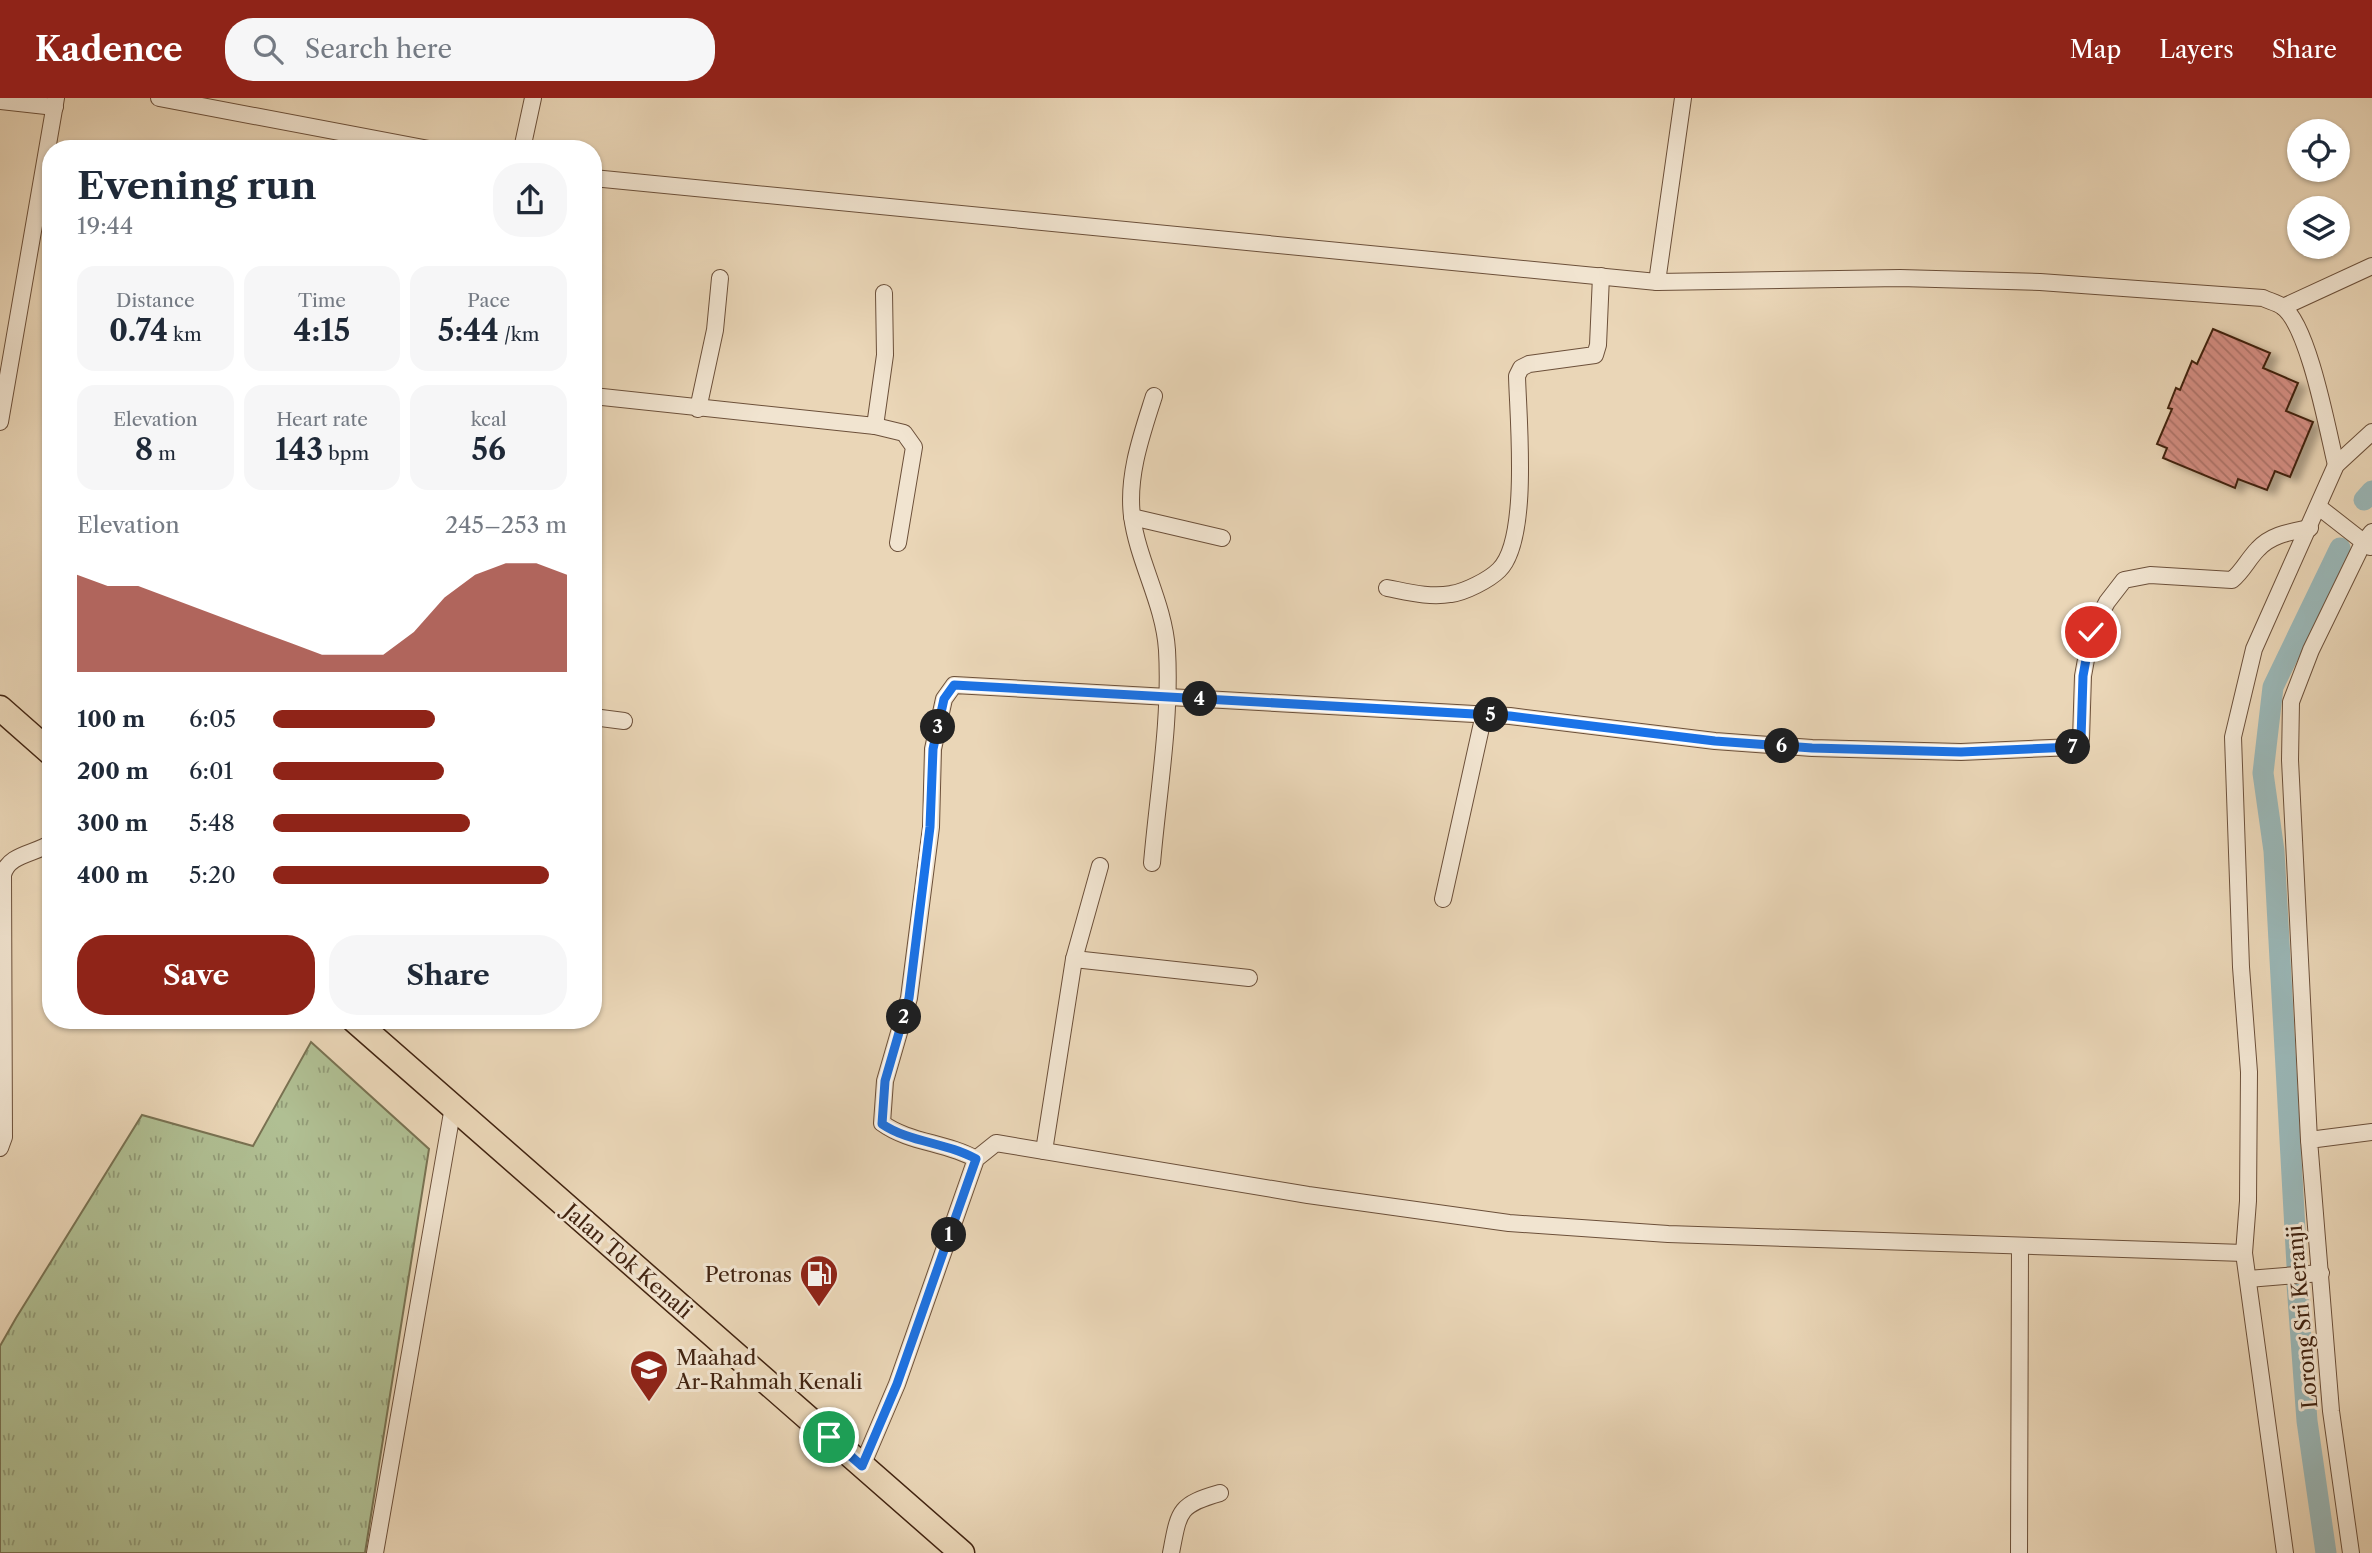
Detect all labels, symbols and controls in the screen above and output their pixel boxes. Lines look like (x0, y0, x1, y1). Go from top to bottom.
search box (225, 18, 715, 81)
text: Kadence (35, 29, 183, 70)
icon: search (249, 30, 287, 68)
text: Search here (305, 33, 452, 65)
text: Map (2070, 35, 2121, 64)
text: Layers (2159, 35, 2234, 64)
text: Share (2272, 35, 2337, 64)
map controls (2287, 119, 2350, 259)
button: locate (2287, 119, 2350, 182)
text: Evening run (77, 162, 317, 209)
button: share (493, 163, 567, 237)
button: layers (2287, 196, 2350, 259)
text: 19:44 (77, 212, 133, 240)
text: Distance (116, 289, 195, 312)
text: Time (298, 289, 346, 312)
text: Pace (467, 289, 510, 312)
text: 0.74 (109, 312, 168, 349)
text: 4:15 (294, 312, 350, 349)
text: 5:44 (438, 312, 499, 349)
text: km (168, 323, 202, 346)
text: /km (499, 323, 539, 346)
text: Elevation (113, 408, 198, 431)
text: Heart rate (276, 408, 368, 431)
text: kcal (471, 408, 507, 431)
text: 8 (135, 431, 153, 468)
text: 143 (275, 431, 323, 468)
text: 56 (471, 431, 506, 468)
text: m (153, 442, 176, 465)
text: bpm (323, 442, 369, 465)
text: Elevation (77, 511, 180, 539)
text: 245–253 m (445, 511, 567, 539)
pin (2061, 602, 2121, 662)
icon: check (2072, 613, 2110, 651)
pin: 4 (1182, 682, 1218, 716)
text: 4 (1194, 687, 1205, 710)
pin: 5 (1474, 698, 1508, 732)
text: 5 (1485, 703, 1496, 726)
text: 100 m (77, 705, 145, 733)
text: 6:05 (189, 705, 236, 733)
pin: 3 (920, 710, 956, 744)
text: 3 (932, 715, 943, 738)
pin: 6 (1764, 728, 1800, 764)
pin: 7 (2056, 730, 2090, 764)
text: 6 (1776, 734, 1787, 757)
text: 7 (2068, 735, 2077, 758)
text: 200 m (77, 757, 149, 785)
text: 6:01 (189, 757, 233, 785)
text: 300 m (77, 809, 148, 837)
text: 5:48 (189, 809, 235, 837)
text: 400 m (77, 861, 149, 889)
text: 5:20 (189, 861, 236, 889)
button: Save (77, 935, 315, 1015)
button: Share (329, 935, 567, 1015)
pin: 2 (886, 1000, 922, 1034)
text: 2 (898, 1005, 909, 1028)
street label: Jalan Tok Kenali (556, 1196, 697, 1324)
pin: 1 (932, 1218, 967, 1252)
text: 1 (944, 1223, 953, 1246)
street label: Lorong Sri Keranji (2282, 1224, 2322, 1410)
fuel station icon: Petronas (798, 1253, 840, 1308)
place label: Petronas (705, 1262, 792, 1287)
place label: Maahad Ar-Rahmah Kenali (675, 1345, 862, 1394)
school or university icon: Maahad Ar-Rahmah Kenali (628, 1348, 670, 1403)
pin (799, 1407, 859, 1467)
icon: arrive (810, 1418, 848, 1456)

